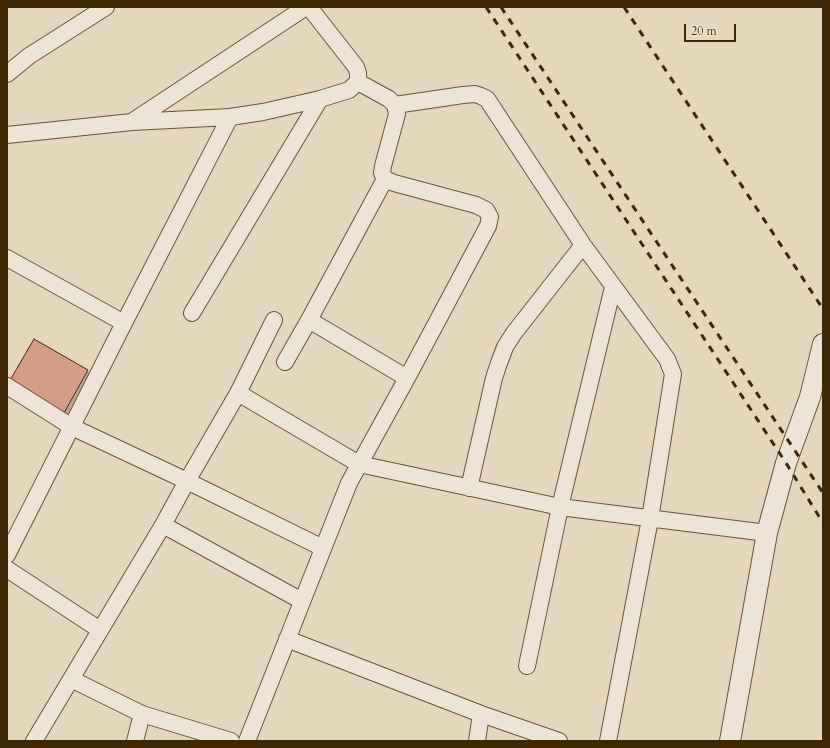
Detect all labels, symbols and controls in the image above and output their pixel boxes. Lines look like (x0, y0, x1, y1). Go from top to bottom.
scale bar (686, 16, 738, 42)
text: 20 m (691, 23, 717, 39)

